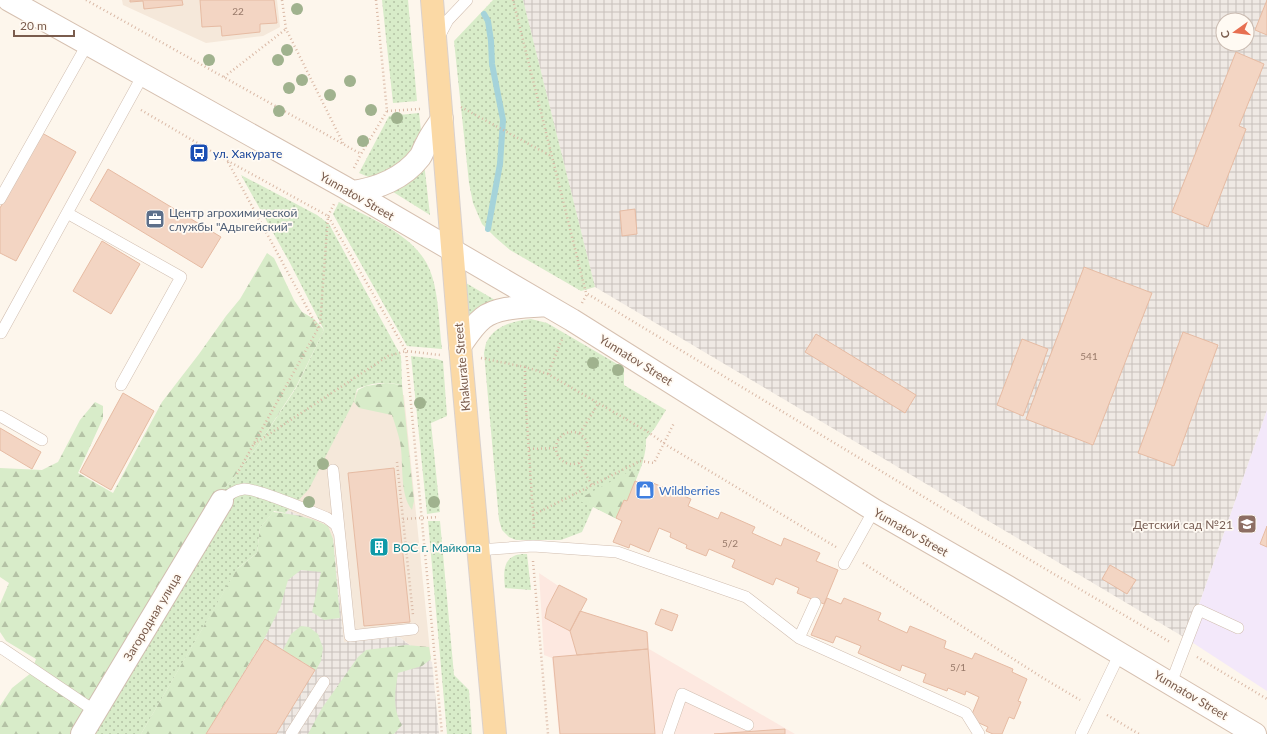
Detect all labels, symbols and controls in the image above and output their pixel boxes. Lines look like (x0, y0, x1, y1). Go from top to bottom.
house number: 22 (232, 5, 244, 17)
scale bar (14, 12, 74, 38)
north arrow (1215, 12, 1255, 52)
text: 20 m (20, 18, 47, 33)
text: С (1217, 29, 1232, 40)
bus stop icon: ул. Хакурате (188, 142, 210, 164)
place label: ул. Хакурате (213, 146, 282, 161)
street label: Yunnatov Street (317, 169, 398, 224)
place label: Центр агрохимической службы "Адыгейский" (169, 205, 297, 234)
office icon: Центр агрохимической службы "Адыгейский" (144, 208, 166, 230)
street label: Khakurate Street (451, 321, 473, 412)
street label: Yunnatov Street (596, 331, 676, 389)
house number: 541 (1080, 350, 1098, 362)
shop icon: Wildberries (634, 479, 656, 501)
place label: Wildberries (659, 483, 720, 498)
street label: Yunnatov Street (871, 505, 952, 560)
school or university icon: Детский сад №21 (1236, 513, 1258, 535)
place label: Детский сад №21 (1133, 517, 1233, 532)
building icon: ВОС г. Майкопа (368, 536, 390, 558)
house number: 5/2 (722, 537, 738, 549)
place label: ВОС г. Майкопа (393, 540, 481, 555)
street label: Загородная улица (120, 570, 184, 663)
house number: 5/1 (950, 661, 966, 673)
street label: Yunnatov Street (1151, 667, 1231, 723)

